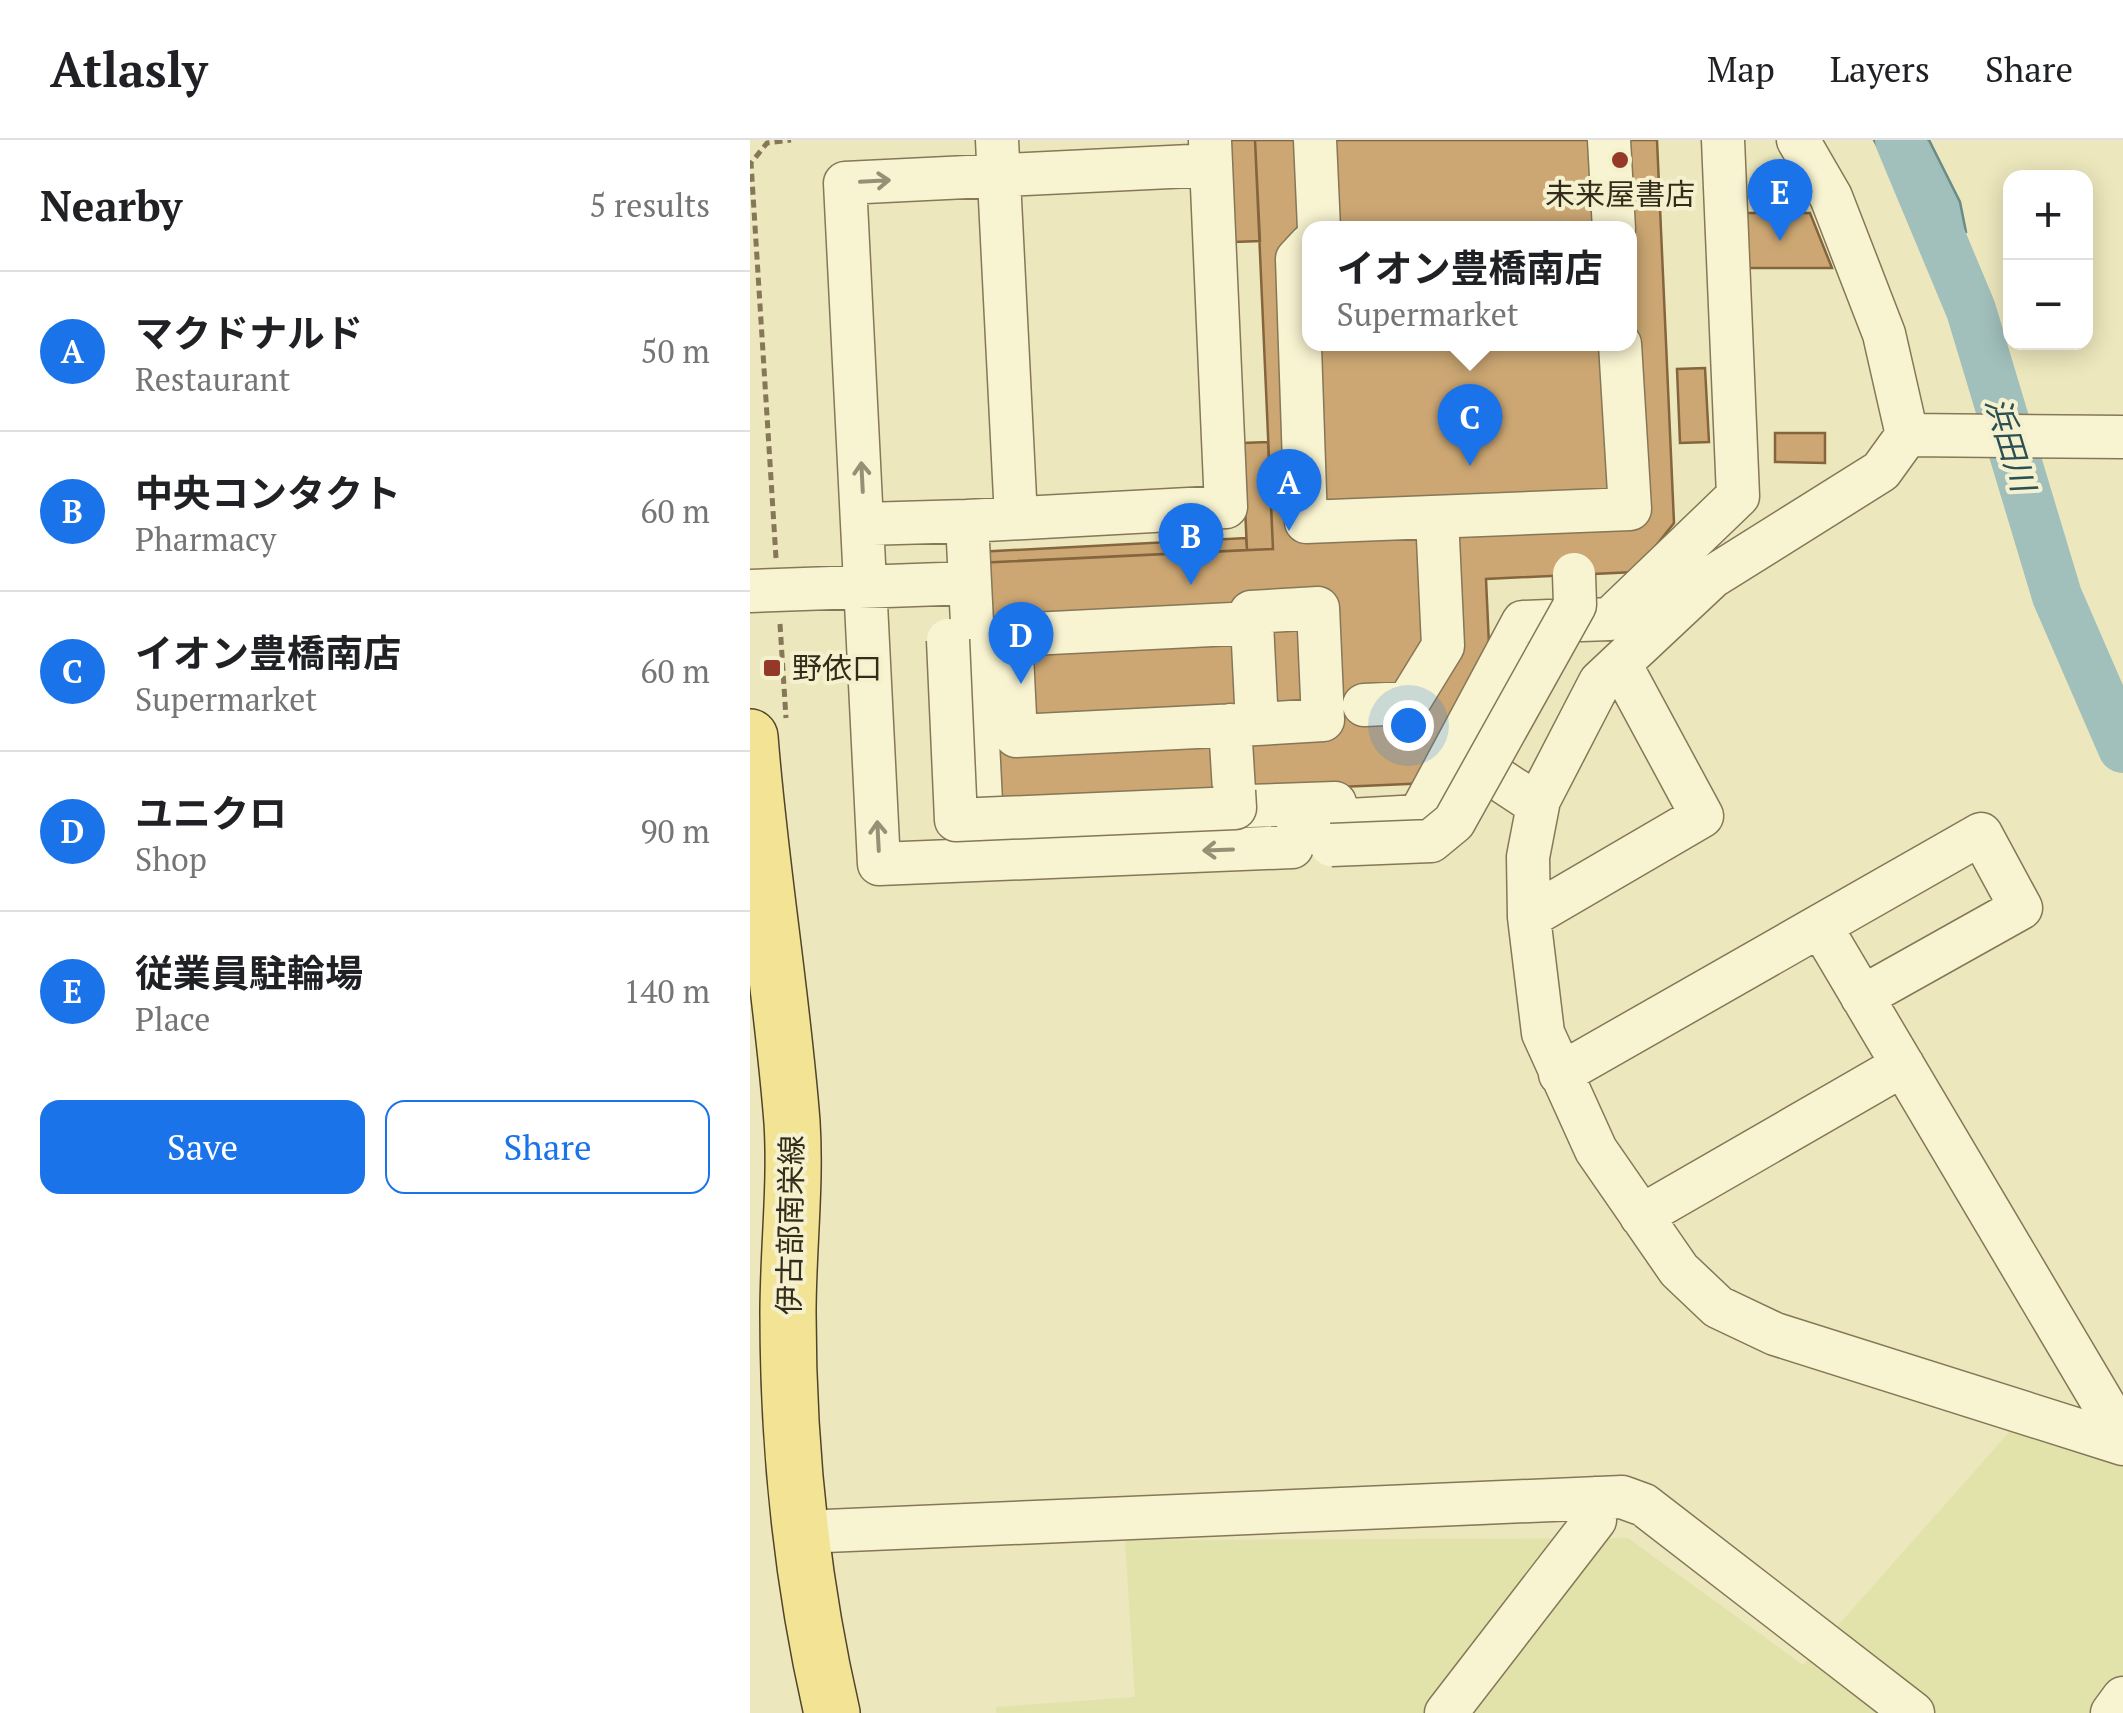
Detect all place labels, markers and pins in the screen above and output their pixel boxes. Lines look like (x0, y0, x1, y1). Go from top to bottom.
marker: 未来屋書店 (1609, 149, 1631, 171)
pin: E (1748, 158, 1812, 241)
place label: 未来屋書店 (1545, 174, 1695, 214)
pin: C (1438, 384, 1502, 466)
pin: A (1256, 448, 1322, 531)
pin: B (1158, 502, 1224, 585)
pin: D (988, 602, 1054, 684)
place label: 野依口 (792, 648, 882, 688)
marker: 野依口 (761, 657, 783, 679)

